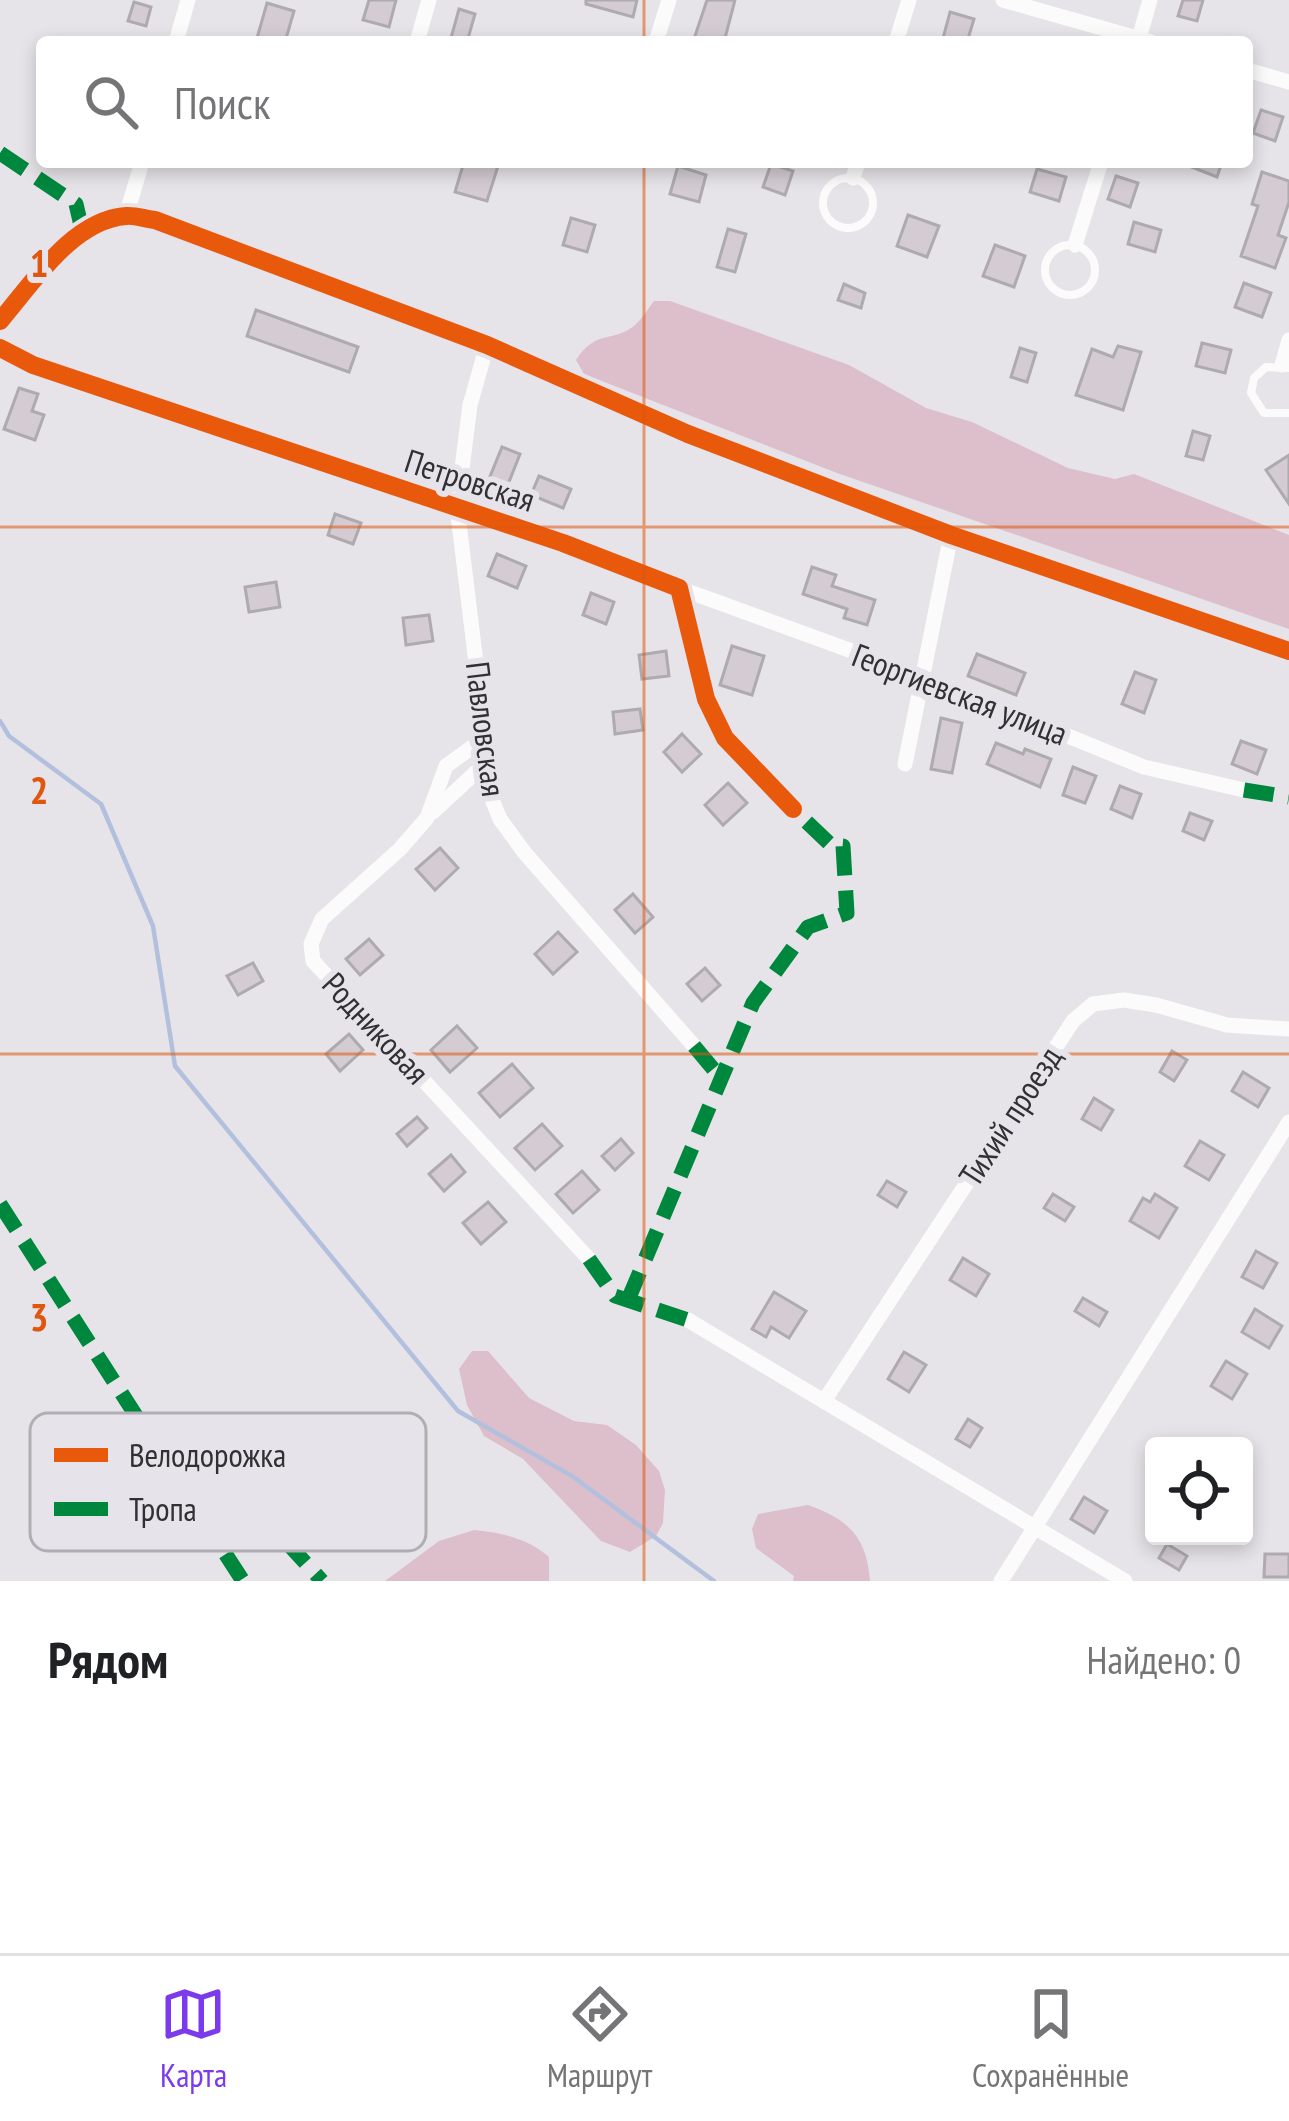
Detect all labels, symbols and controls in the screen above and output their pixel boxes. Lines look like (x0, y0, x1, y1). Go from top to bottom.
search box (36, 36, 1253, 168)
icon: search (78, 69, 144, 135)
text: Поиск (174, 73, 270, 131)
text: 1 (30, 237, 48, 288)
street label: Петровская (400, 438, 540, 521)
street label: Георгиевская улица (847, 633, 1074, 754)
street label: Павловская (457, 659, 516, 799)
text: 2 (30, 764, 48, 815)
street label: Родниковая (314, 963, 439, 1093)
street label: Тихий проезд (948, 1038, 1071, 1194)
text: 3 (30, 1291, 48, 1342)
legend (30, 1413, 426, 1551)
text: Велодорожка (129, 1433, 286, 1476)
map controls (1145, 1437, 1253, 1545)
button: locate (1145, 1437, 1253, 1545)
text: Тропа (129, 1487, 197, 1530)
text: Рядом (48, 1626, 168, 1692)
text: Найдено: 0 (1087, 1634, 1241, 1685)
tab: Карта (160, 1981, 227, 2096)
tab: Маршрут (547, 1981, 652, 2096)
tab: Сохранённые (972, 1981, 1129, 2096)

